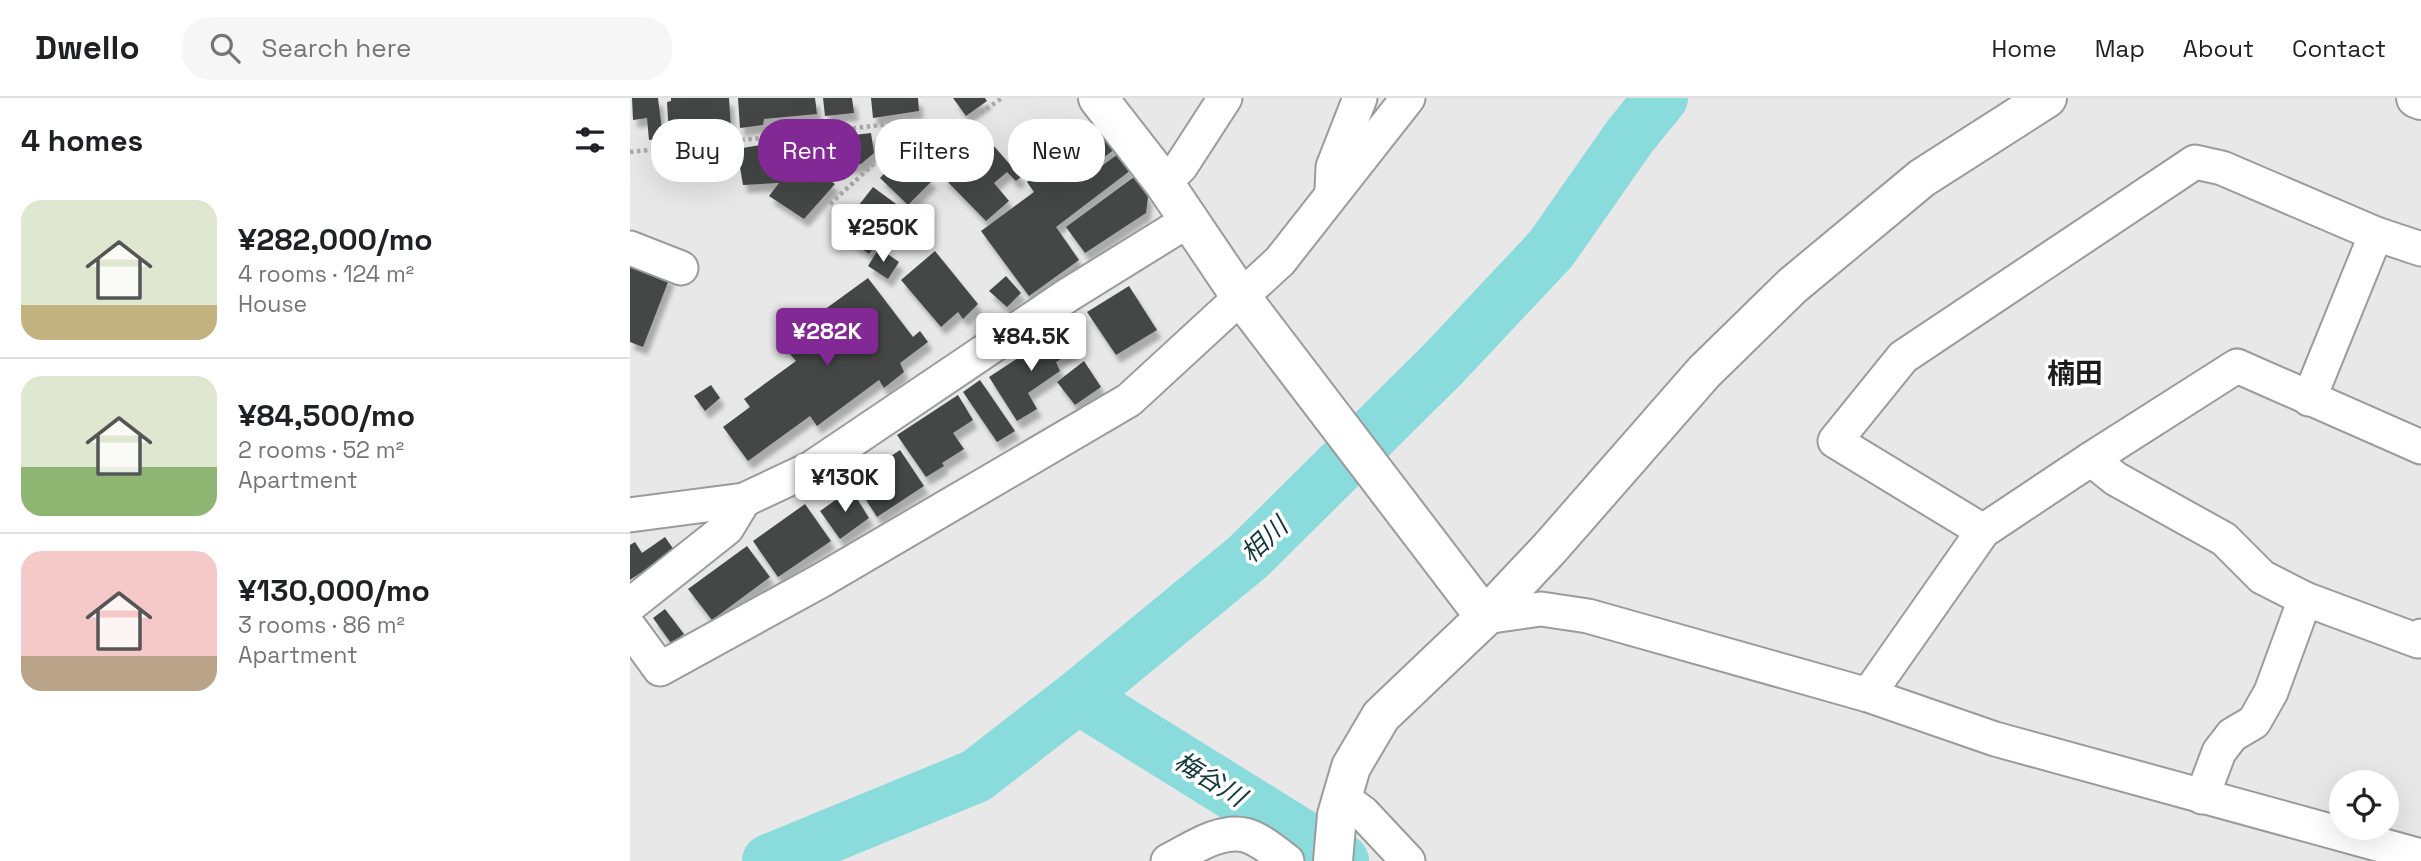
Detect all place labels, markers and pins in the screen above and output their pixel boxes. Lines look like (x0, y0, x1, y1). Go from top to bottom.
pin: ¥250K (834, 204, 932, 264)
pin: ¥282K (778, 308, 876, 368)
pin: ¥84.5K (974, 314, 1088, 373)
pin: ¥130K (796, 454, 894, 514)

